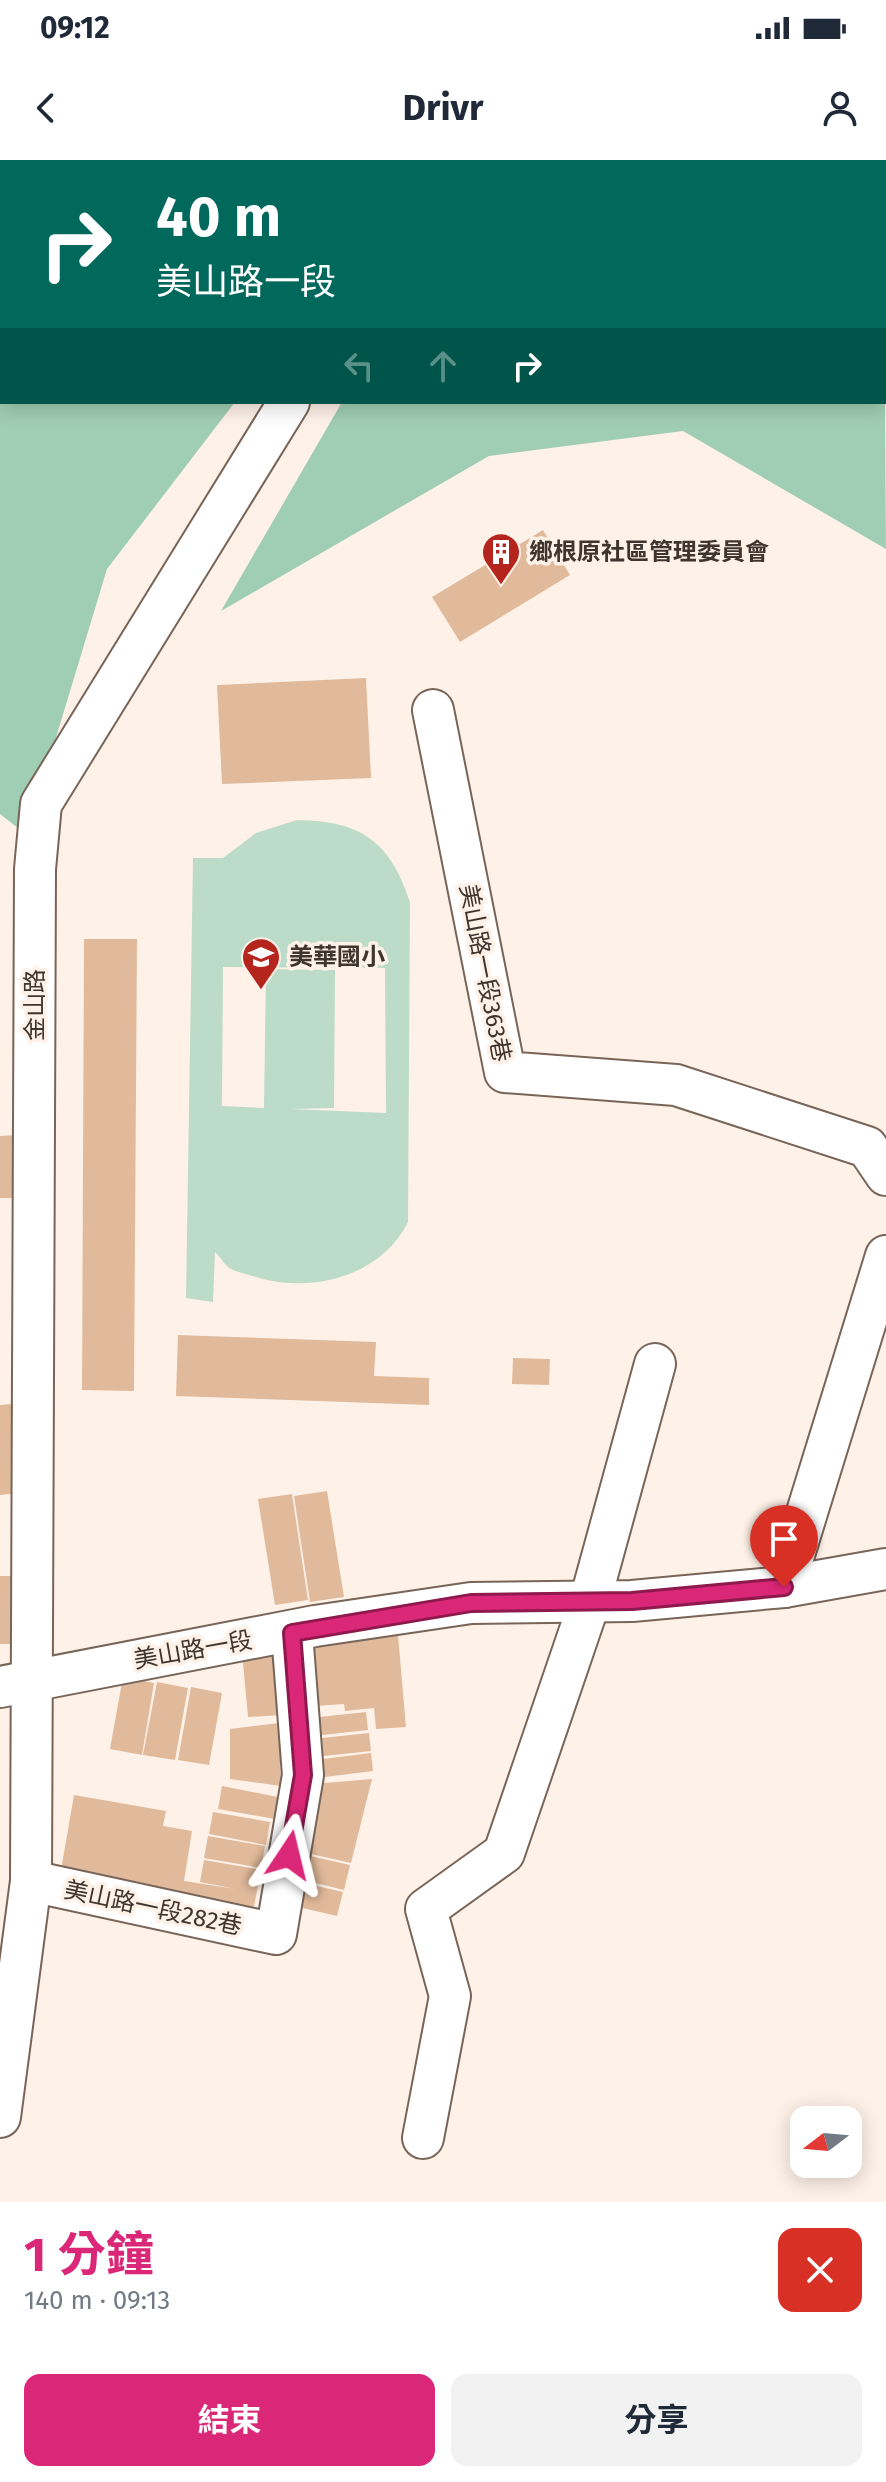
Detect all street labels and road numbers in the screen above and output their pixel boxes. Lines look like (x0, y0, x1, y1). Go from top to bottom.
street label: 美山路一段363巷 (454, 882, 516, 1064)
street label: 金山路 (21, 969, 49, 1041)
street label: 美山路一段 (131, 1626, 255, 1674)
street label: 美山路一段282巷 (62, 1876, 244, 1940)

